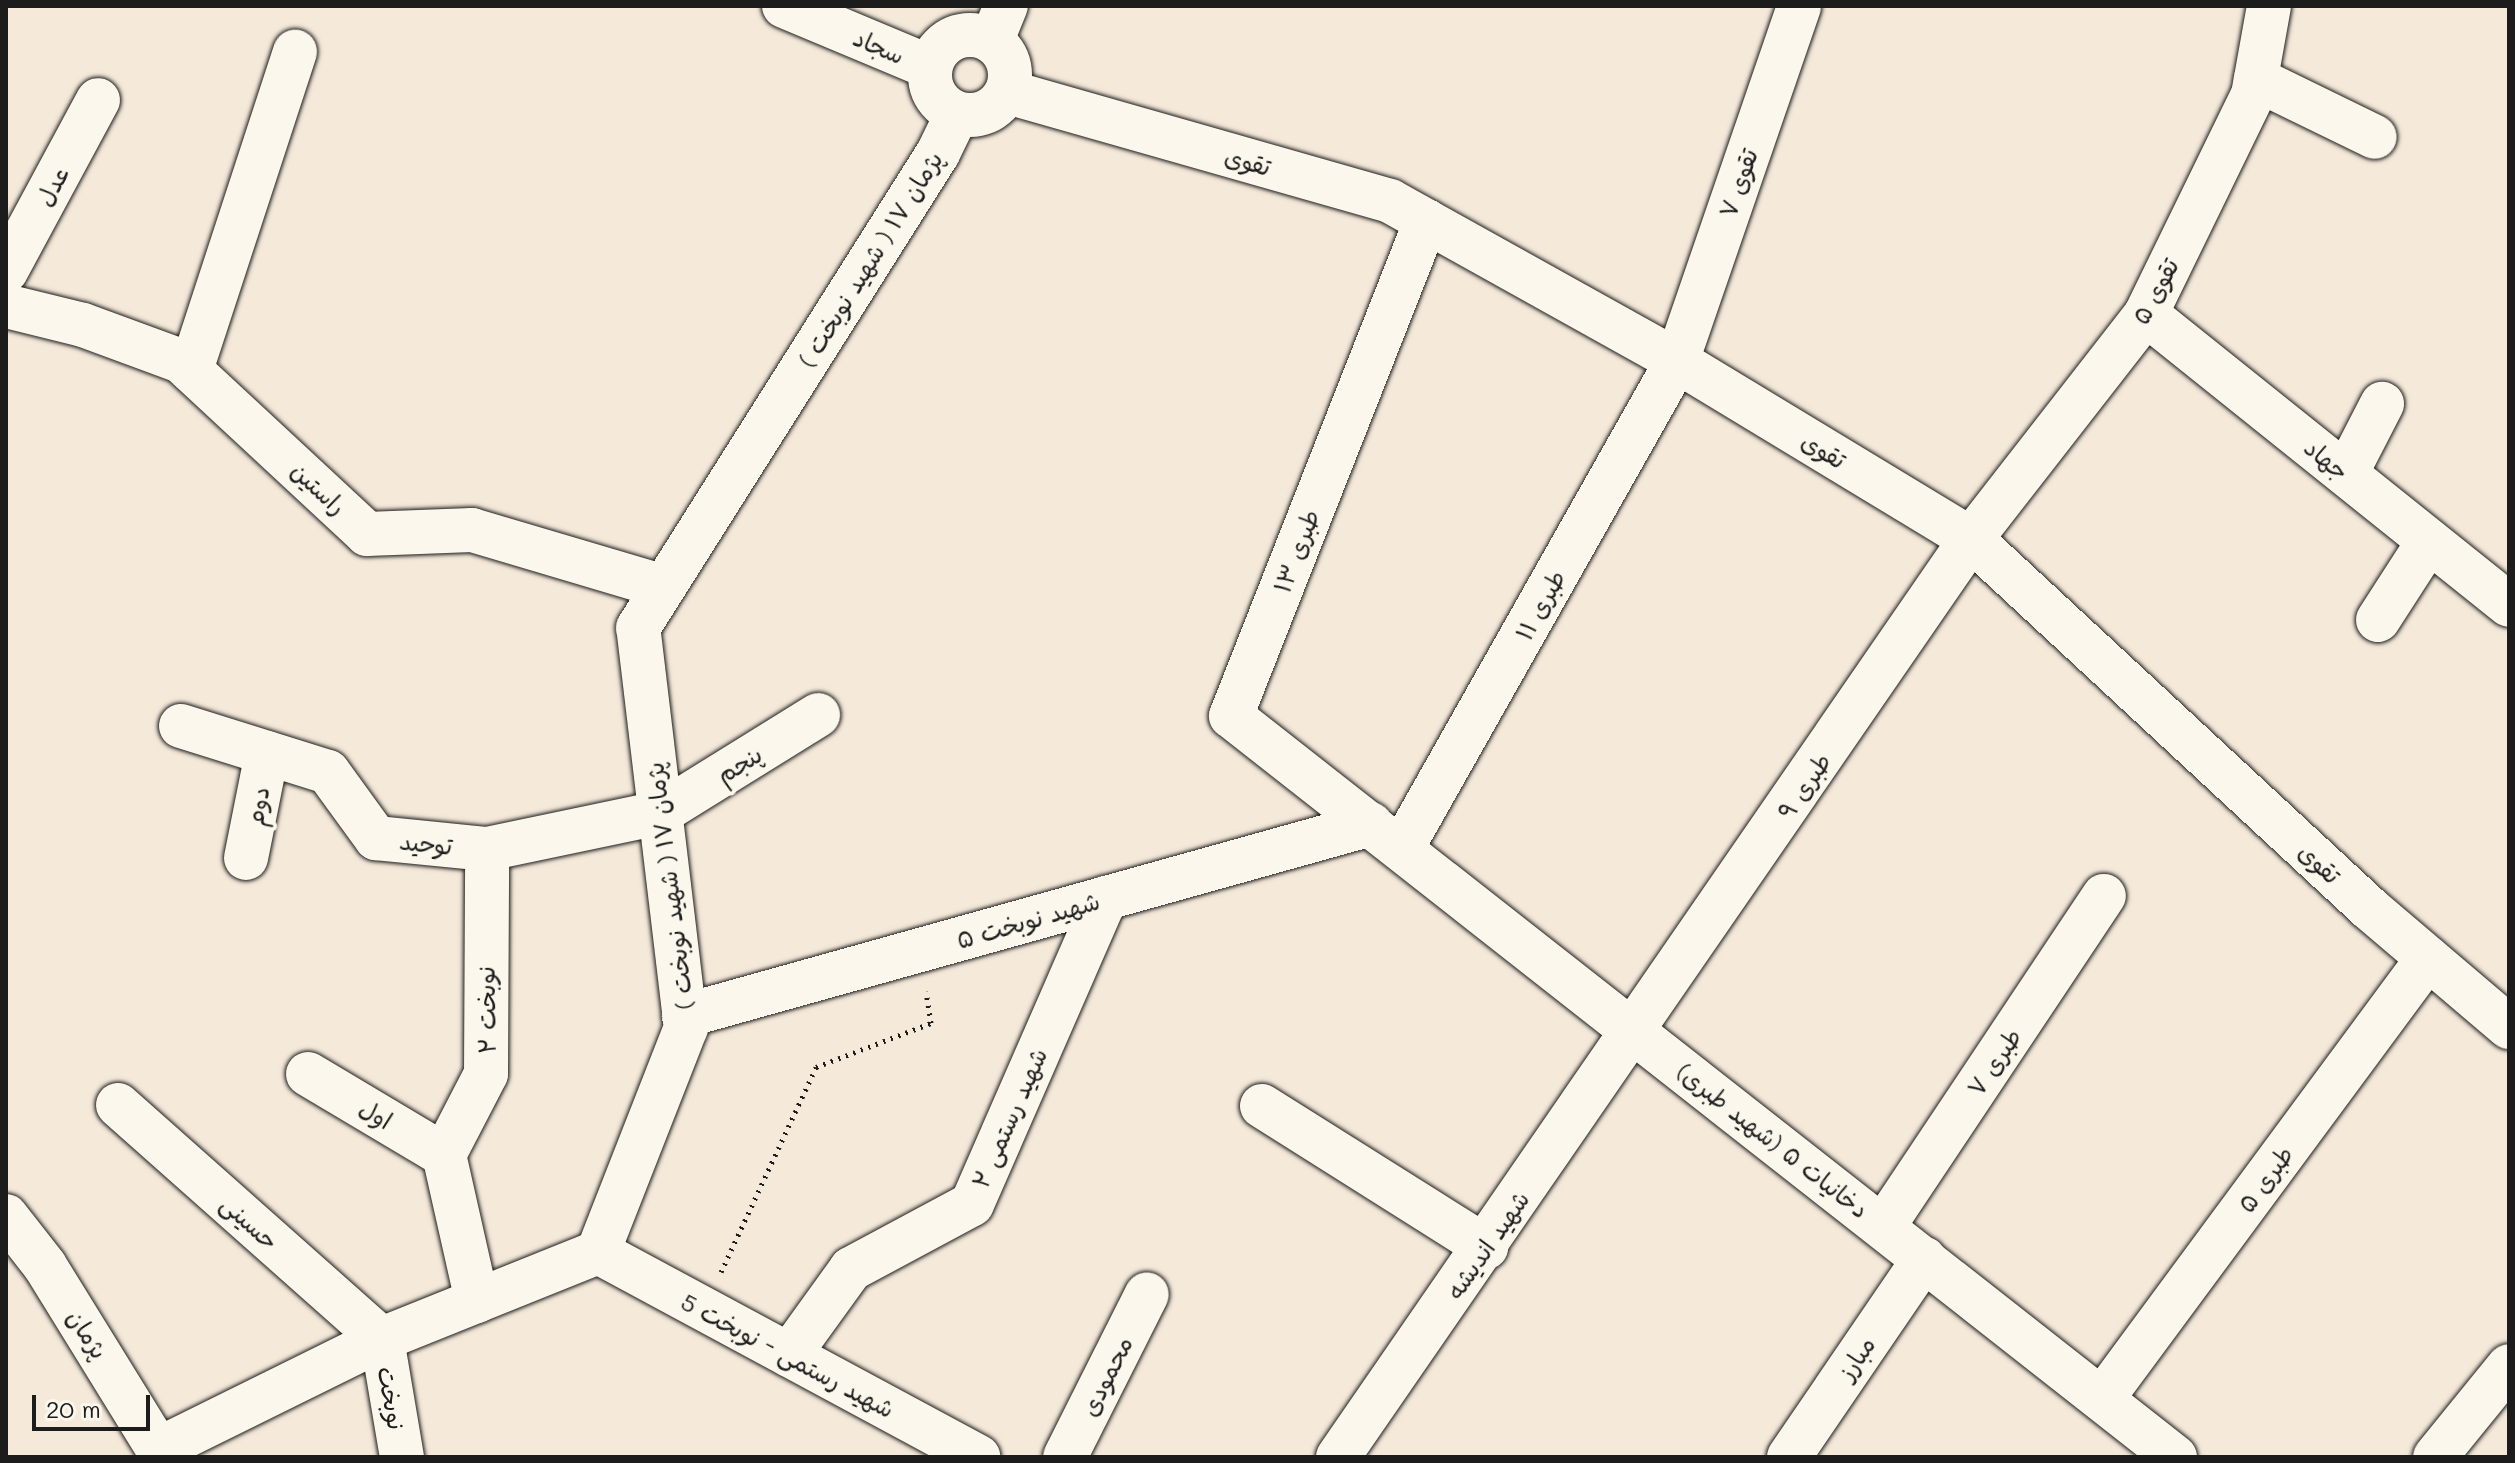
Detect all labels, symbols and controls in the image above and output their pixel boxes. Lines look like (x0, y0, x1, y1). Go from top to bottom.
street label: سجاد (849, 22, 909, 70)
street label: تقوی (1222, 141, 1274, 181)
street label: تقوی ۷ (1713, 145, 1763, 221)
street label: پژمان ۱۷ ( شهید نوبخت ) (792, 146, 948, 372)
street label: عدل (30, 161, 74, 211)
street label: تقوی ۵ (2126, 253, 2184, 329)
street label: تقوی (1797, 426, 1851, 474)
street label: جهاد (2299, 432, 2355, 486)
street label: راستین (286, 456, 352, 520)
street label: طبری ۱۳ (1267, 505, 1325, 597)
street label: طبری ۱۱ (1509, 565, 1571, 645)
street label: پنجم (711, 739, 767, 789)
street label: طبری ۹ (1772, 747, 1836, 825)
street label: پژمان ۱۷ ( شهید نوبخت ) (640, 761, 698, 1011)
street label: دوم (239, 784, 275, 828)
street label: توحید (398, 826, 454, 860)
street label: تقوی (2293, 837, 2347, 889)
street label: شهید نوبخت ۵ (953, 886, 1103, 954)
street label: نوبخت ۲ (471, 966, 501, 1054)
street label: طبری ۷ (1961, 1023, 2027, 1101)
street label: شهید رستمی ۲ (965, 1044, 1053, 1192)
street label: دخانیات ۵ (شهید طبری) (1672, 1056, 1874, 1224)
street label: اول (354, 1093, 398, 1135)
street label: طبری ۵ (2231, 1140, 2299, 1218)
street label: شهید اندیشه (1439, 1185, 1535, 1305)
street label: حسینی (215, 1189, 285, 1255)
street label: شهید رستمی - نوبخت 5 (677, 1287, 899, 1423)
street label: پژمان (62, 1304, 114, 1364)
street label: محمودی (1074, 1331, 1138, 1421)
street label: مبارز (1831, 1331, 1881, 1385)
street label: نوبخت (372, 1364, 412, 1432)
scale bar (36, 1379, 154, 1429)
text: 20 m (46, 1393, 101, 1424)

